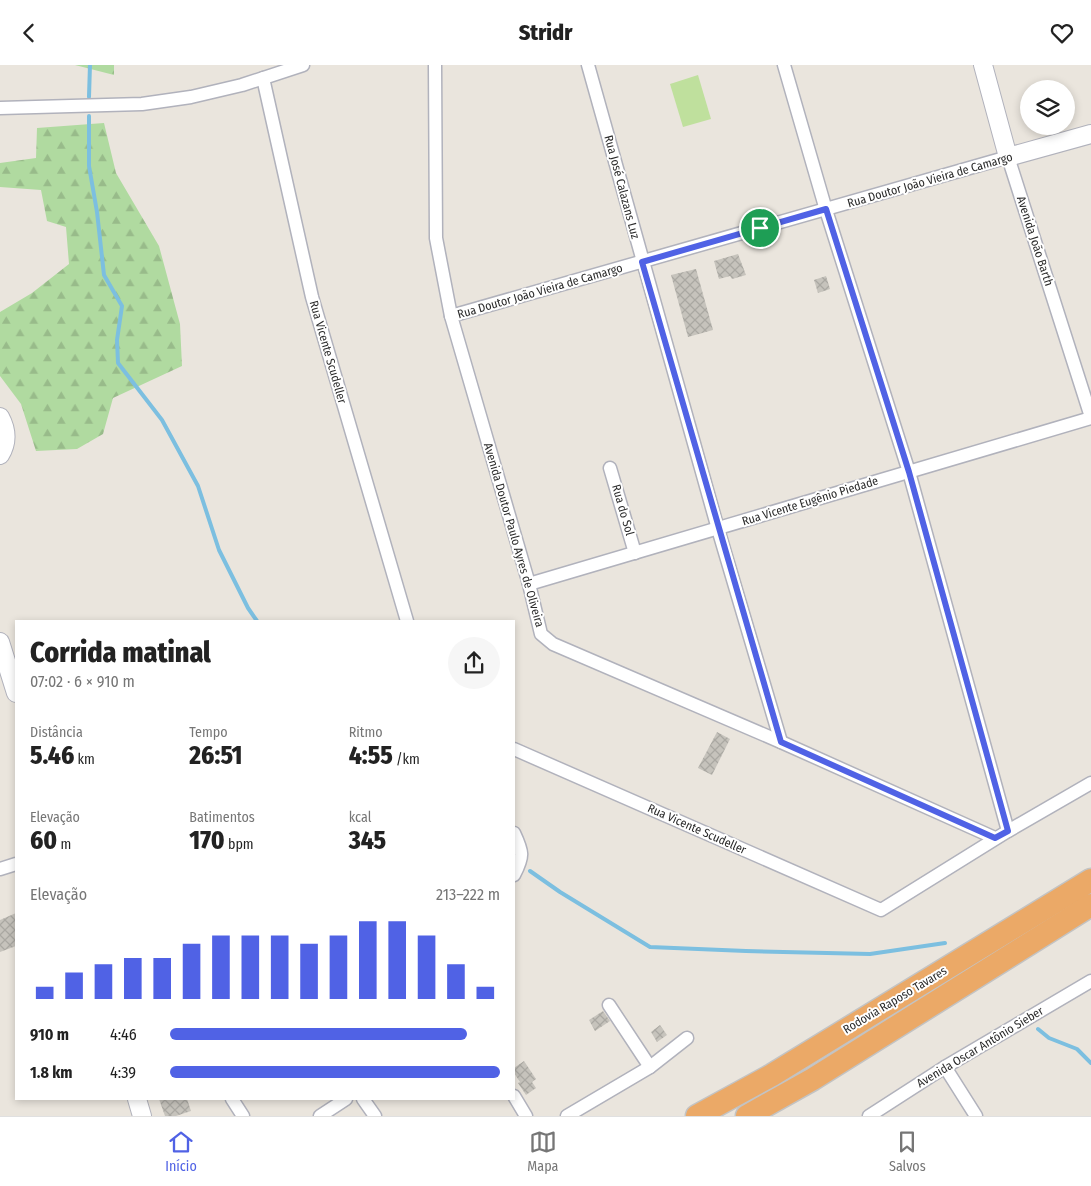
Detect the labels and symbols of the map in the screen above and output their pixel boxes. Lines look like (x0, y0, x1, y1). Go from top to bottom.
street label: Rua José Calazans Luz (601, 134, 643, 241)
street label: Rua Doutor João Vieira de Camargo (846, 150, 1014, 210)
street label: Avenida João Barth (1014, 194, 1056, 288)
pin (739, 207, 781, 249)
street label: Rua Doutor João Vieira de Camargo (456, 261, 624, 321)
street label: Rua Vicente Scudeller (307, 299, 350, 406)
street label: Avenida Doutor Paulo Ayres de Oliveira (481, 441, 547, 629)
street label: Rua Vicente Eugênio Piedade (740, 474, 880, 528)
street label: Rua do Sol (609, 483, 637, 537)
street label: Rua Vicente Scudeller (646, 801, 749, 857)
street label: Rodovia Raposo Tavares (841, 964, 949, 1036)
street label: Avenida Oscar Antônio Sieber (914, 1003, 1047, 1090)

